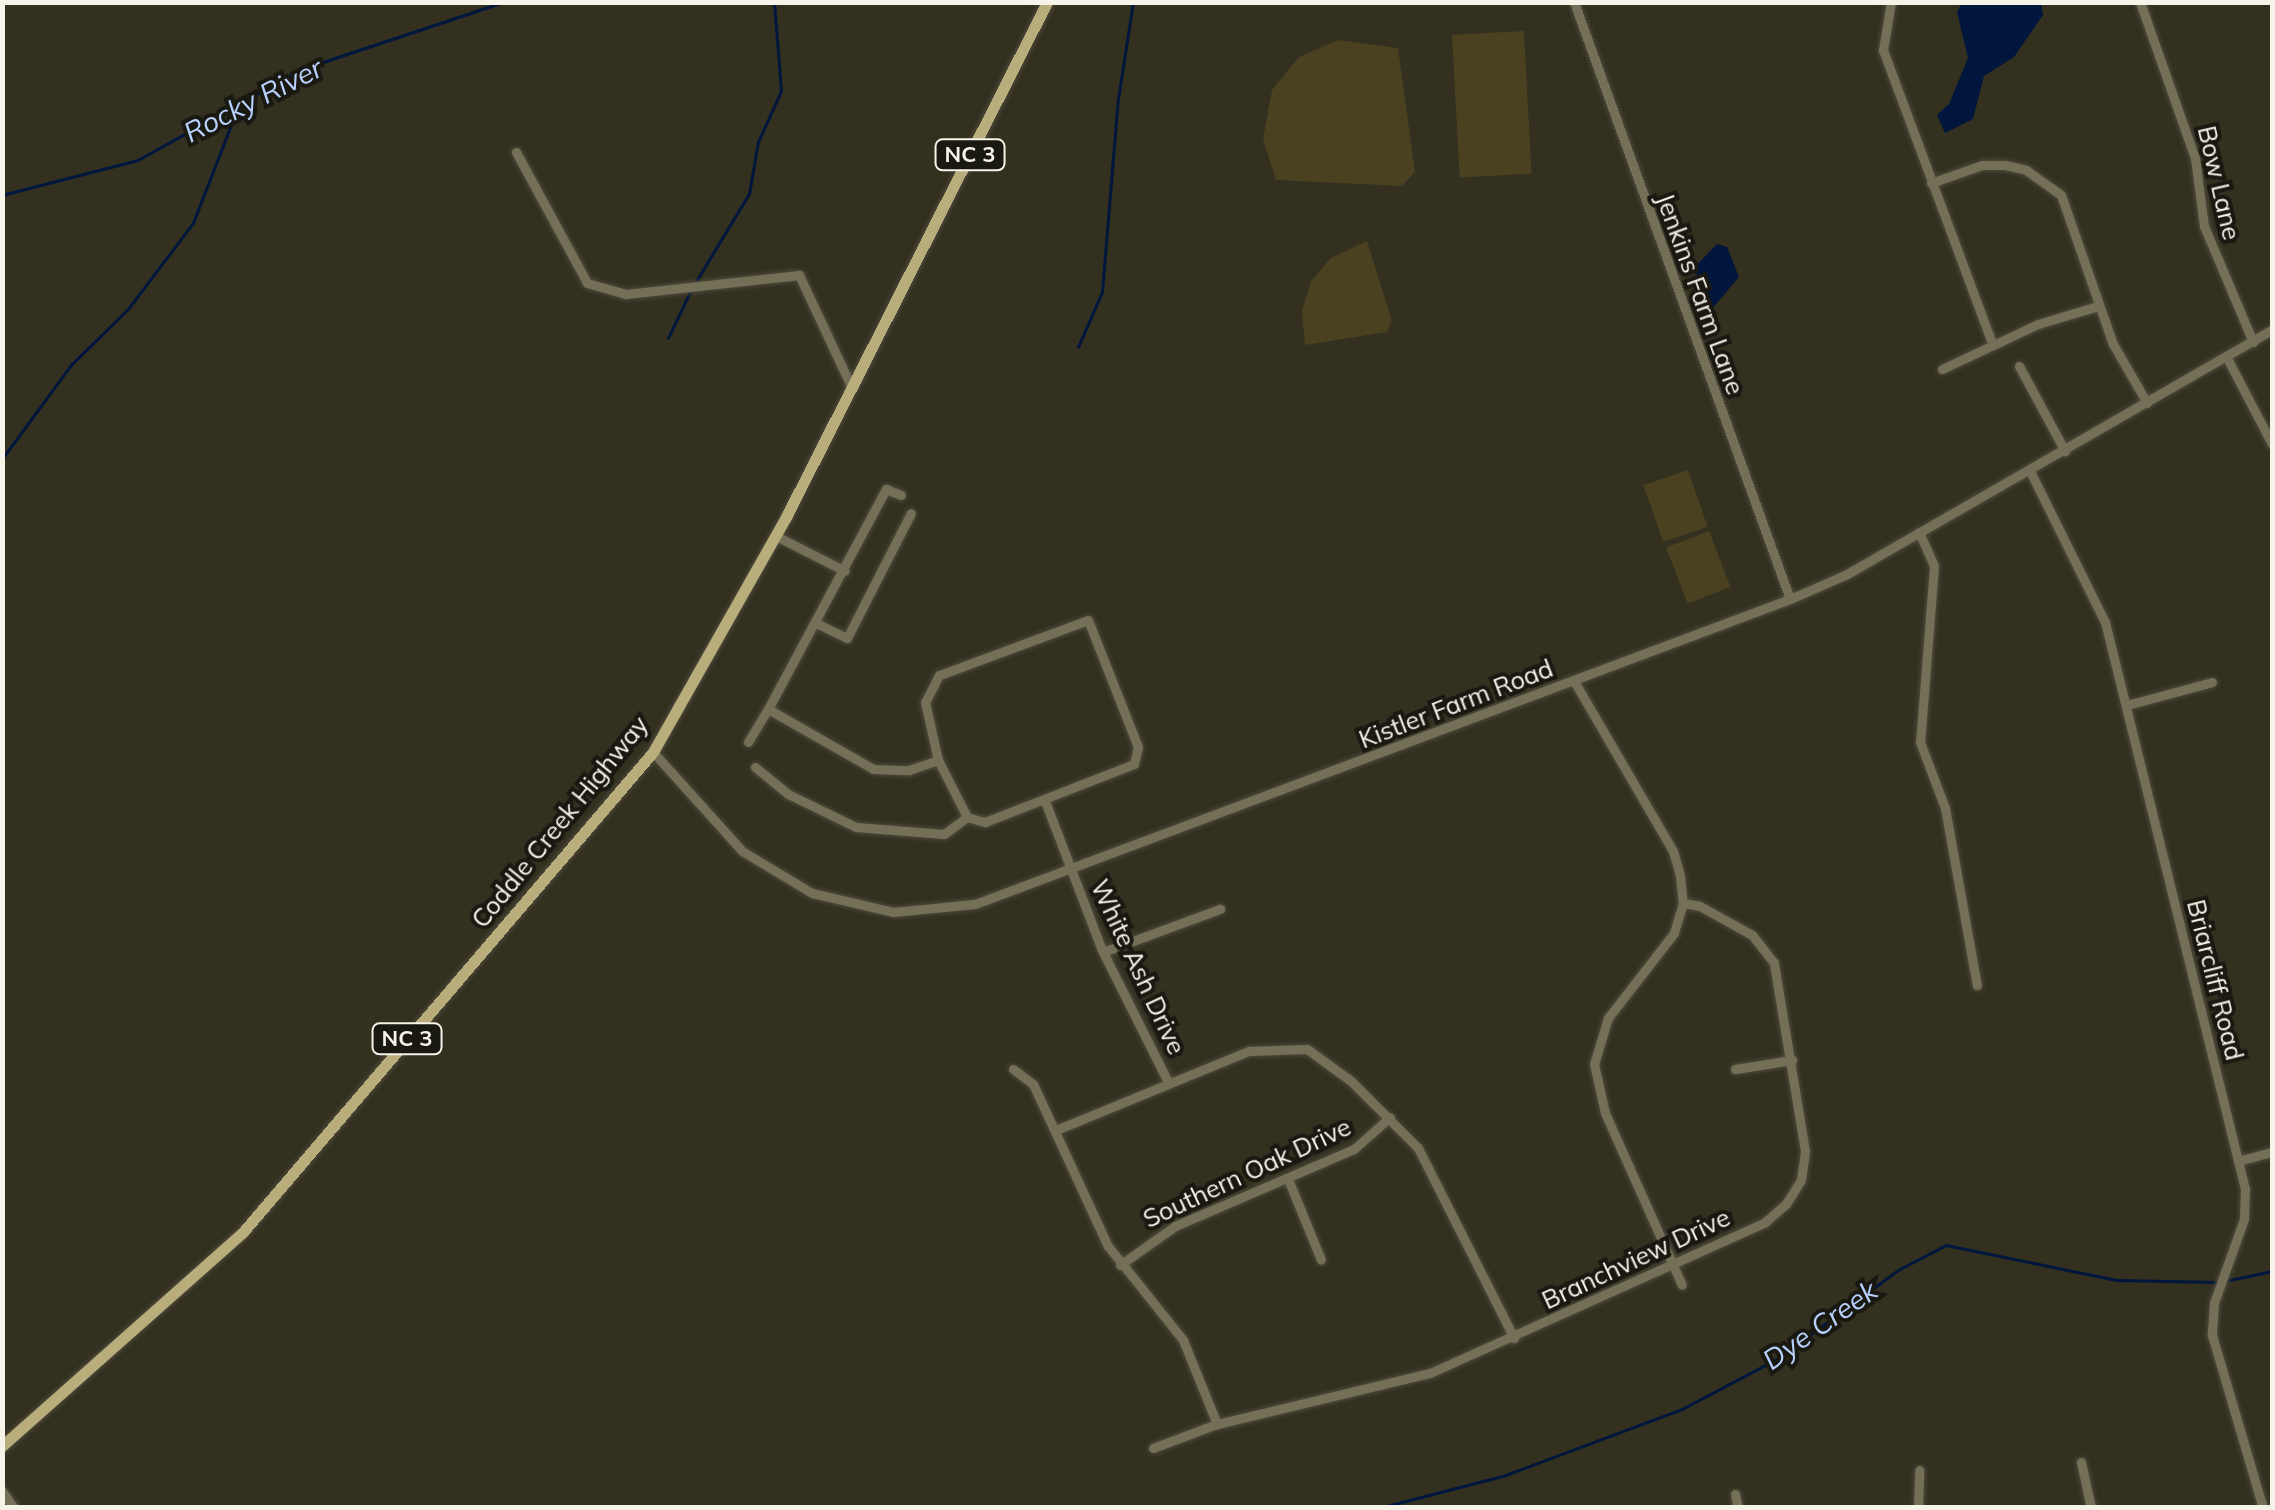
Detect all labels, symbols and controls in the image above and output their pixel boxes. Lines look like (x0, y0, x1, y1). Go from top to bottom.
water label: Rocky River (178, 51, 328, 149)
street label: Bow Lane (2191, 123, 2247, 243)
road number: NC 3 (932, 138, 1008, 172)
street label: Jenkins Farm Lane (1650, 189, 1750, 399)
street label: Kistler Farm Road (1355, 653, 1557, 755)
street label: Coddle Creek Highway (465, 710, 655, 934)
street label: White Ash Drive (1084, 875, 1192, 1059)
street label: Briarcliff Road (2181, 897, 2249, 1063)
road number: NC 3 (370, 1022, 444, 1056)
street label: Southern Oak Drive (1138, 1112, 1356, 1234)
street label: Branchview Drive (1537, 1202, 1735, 1316)
water label: Dye Creek (1756, 1273, 1884, 1377)

